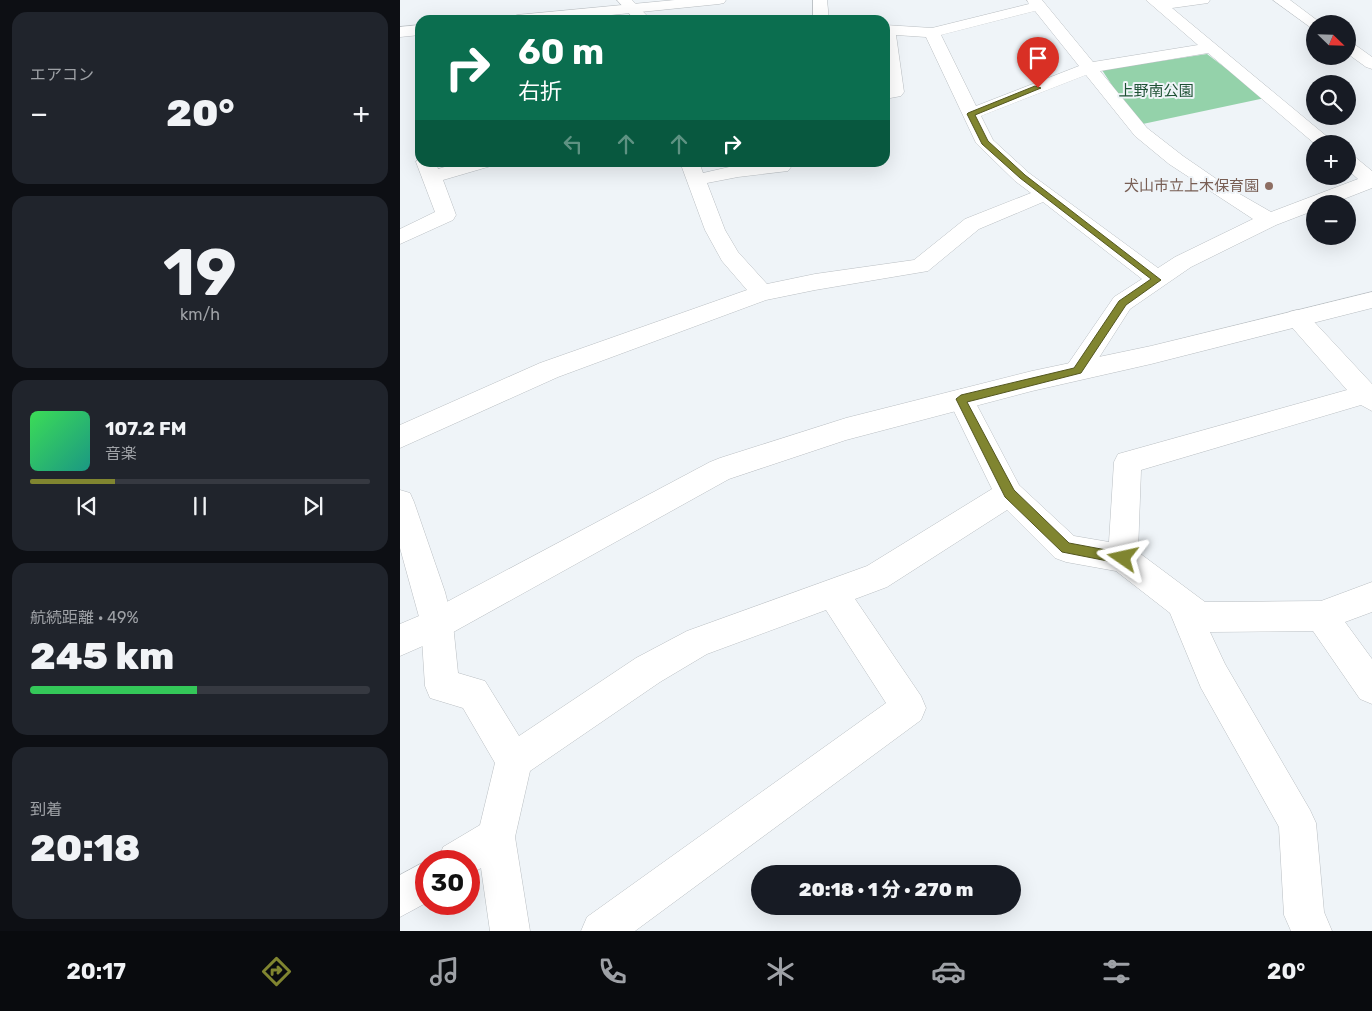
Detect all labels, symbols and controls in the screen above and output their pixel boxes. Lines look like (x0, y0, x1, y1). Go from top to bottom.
north arrow (1306, 15, 1356, 65)
map controls (1306, 15, 1356, 245)
text: 60 m (518, 31, 604, 73)
icon: right (435, 35, 500, 100)
pin (1017, 37, 1059, 88)
icon: arrive (1024, 44, 1052, 72)
text: エアコン (30, 65, 94, 84)
button: search (1306, 75, 1356, 125)
text: 右折 (518, 78, 562, 105)
park label: 上野南公園 (1118, 82, 1194, 100)
text: 20° (166, 90, 235, 136)
text: − (30, 97, 48, 130)
text: + (353, 97, 370, 130)
icon: left (559, 130, 587, 158)
icon: ahead (612, 130, 640, 158)
icon: ahead (665, 130, 693, 158)
icon: right (718, 130, 746, 158)
button: + (1306, 135, 1356, 185)
place label: 犬山市立上木保育園 (1124, 177, 1259, 195)
marker: 犬山市立上木保育園 (1263, 180, 1275, 192)
button: − (1306, 195, 1356, 245)
text: 19 (163, 234, 237, 311)
text: km/h (180, 305, 220, 324)
text: 107.2 FM (105, 417, 186, 440)
text: 音楽 (105, 444, 137, 463)
icon: previous (73, 492, 101, 520)
icon: pause (186, 492, 214, 520)
icon: next (299, 492, 327, 520)
position arrow (1096, 531, 1148, 583)
text: 航続距離 · 49% (30, 608, 139, 627)
text: 245 km (30, 633, 174, 679)
text: 到着 (30, 800, 62, 819)
text: 20:18 (30, 825, 140, 871)
speed limit sign: 30 (415, 850, 480, 915)
text: 20:18 · 1 分 · 270 m (799, 878, 973, 901)
icon: directions (259, 954, 294, 989)
icon: music (427, 954, 462, 989)
icon: phone (595, 954, 630, 989)
icon: climate (763, 954, 798, 989)
icon: car (931, 954, 966, 989)
icon: filters (1099, 954, 1134, 989)
text: 20:17 (67, 958, 126, 985)
text: 20° (1267, 958, 1305, 985)

